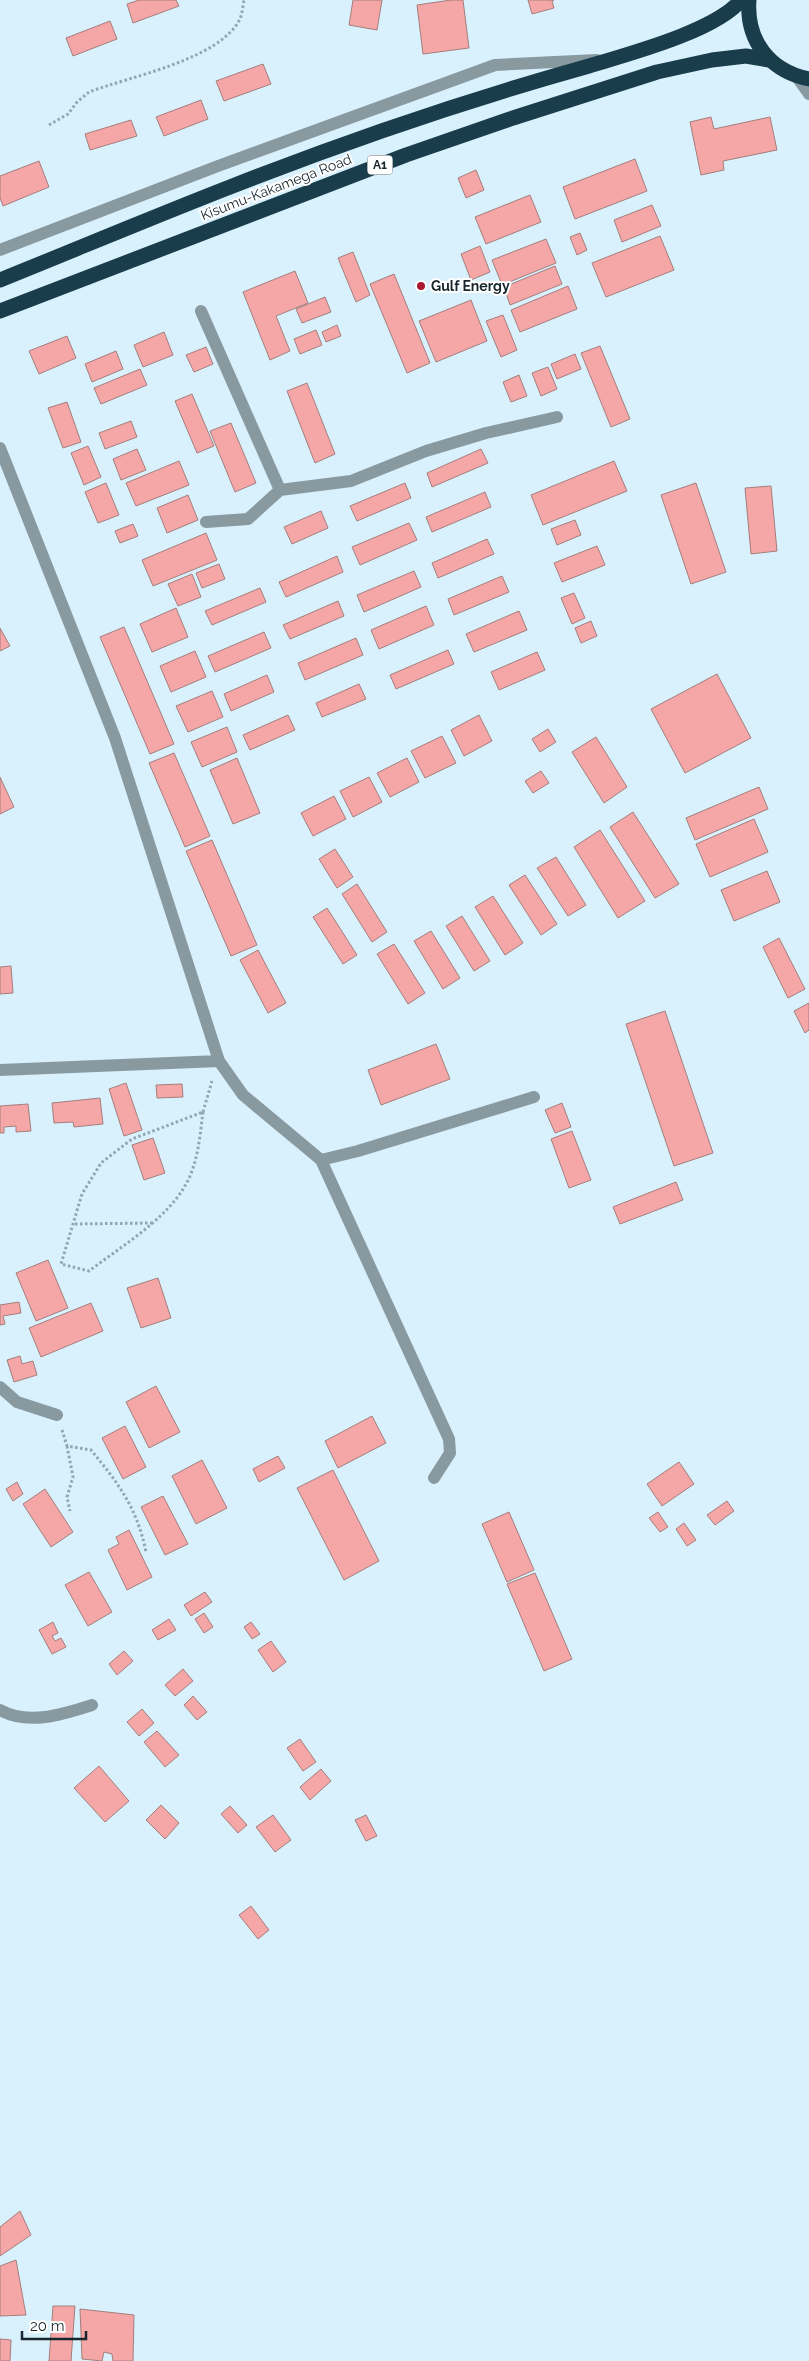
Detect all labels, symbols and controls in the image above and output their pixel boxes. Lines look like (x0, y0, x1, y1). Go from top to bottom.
street label: Kisumu-Kakamega Road (198, 151, 354, 223)
road number: A1 (368, 156, 392, 174)
place label: Gulf Energy (431, 278, 510, 294)
marker: Gulf Energy (415, 280, 427, 292)
scale bar (22, 2308, 86, 2340)
text: 20 m (30, 2317, 65, 2335)

